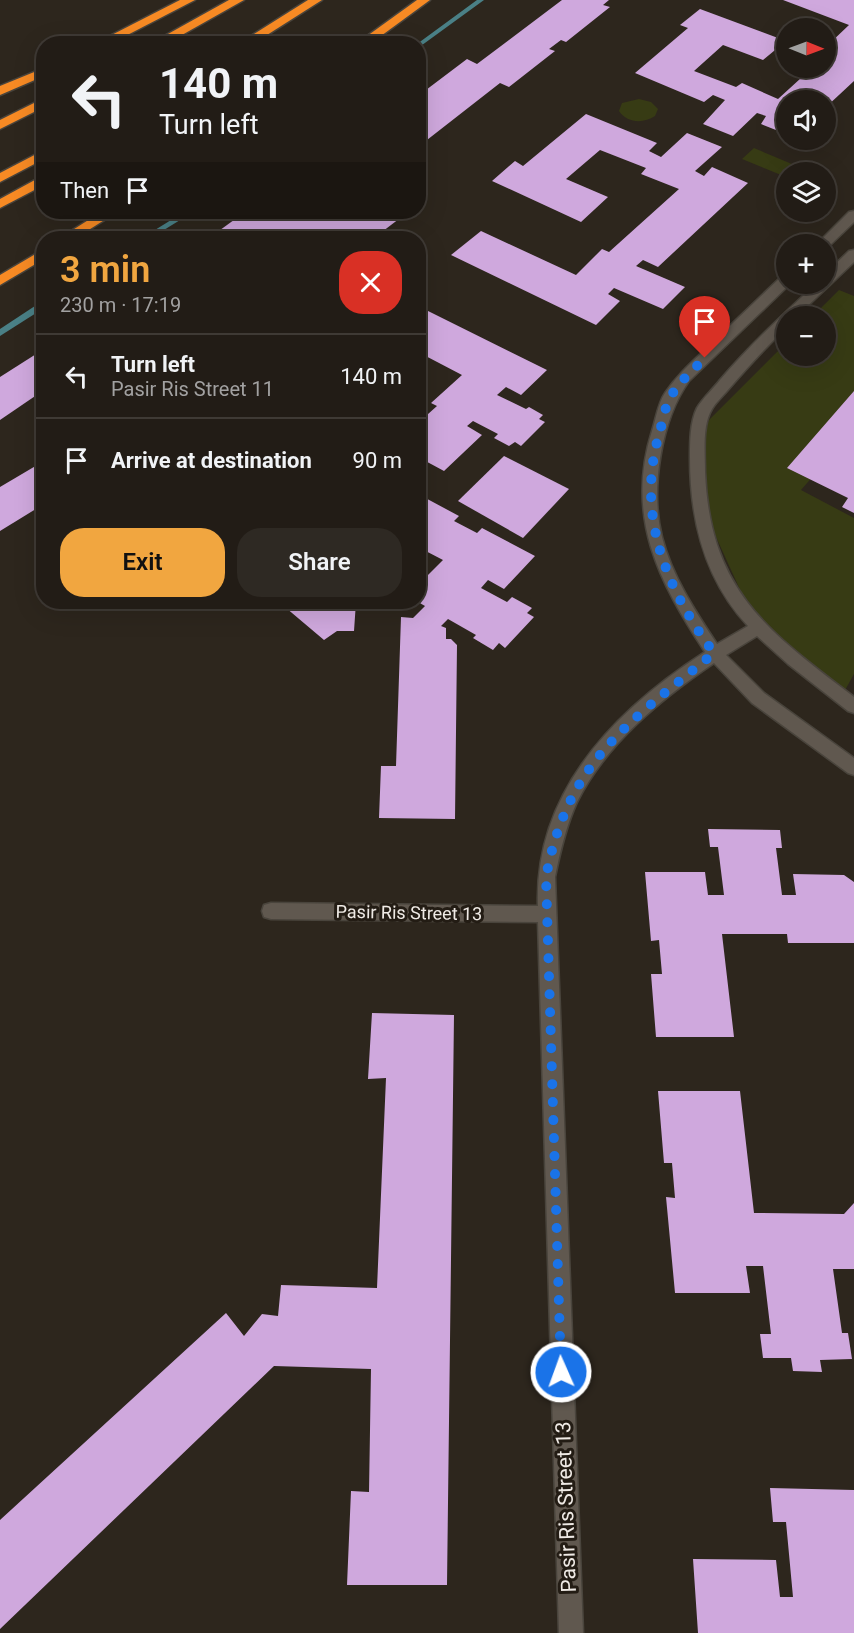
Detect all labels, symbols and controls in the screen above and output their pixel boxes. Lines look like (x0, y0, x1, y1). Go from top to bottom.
north arrow (776, 18, 836, 78)
map controls (776, 18, 836, 366)
text: 140 m (159, 59, 278, 108)
icon: left (60, 60, 138, 138)
button: sound (776, 90, 836, 150)
text: Turn left (159, 109, 259, 141)
button: layers (776, 162, 836, 222)
icon: arrive (121, 174, 154, 207)
text: Then (60, 178, 109, 203)
button: + (776, 234, 836, 294)
text: 3 min (60, 249, 150, 291)
button: close (339, 251, 402, 314)
text: 230 m · 17:19 (60, 293, 181, 317)
pin (679, 296, 730, 358)
icon: arrive (688, 305, 721, 338)
button: − (776, 306, 836, 366)
text: Turn left (111, 352, 195, 377)
icon: left (60, 360, 93, 393)
text: 140 m (340, 364, 402, 389)
text: Pasir Ris Street 11 (111, 377, 274, 401)
icon: arrive (60, 444, 93, 477)
text: Arrive at destination (111, 448, 312, 473)
text: 90 m (353, 448, 402, 473)
button: Exit (60, 528, 225, 597)
button: Share (237, 528, 402, 597)
street label: Pasir Ris Street 13 (335, 901, 483, 924)
position arrow (529, 1340, 593, 1404)
street label: Pasir Ris Street 13 (551, 1421, 581, 1593)

